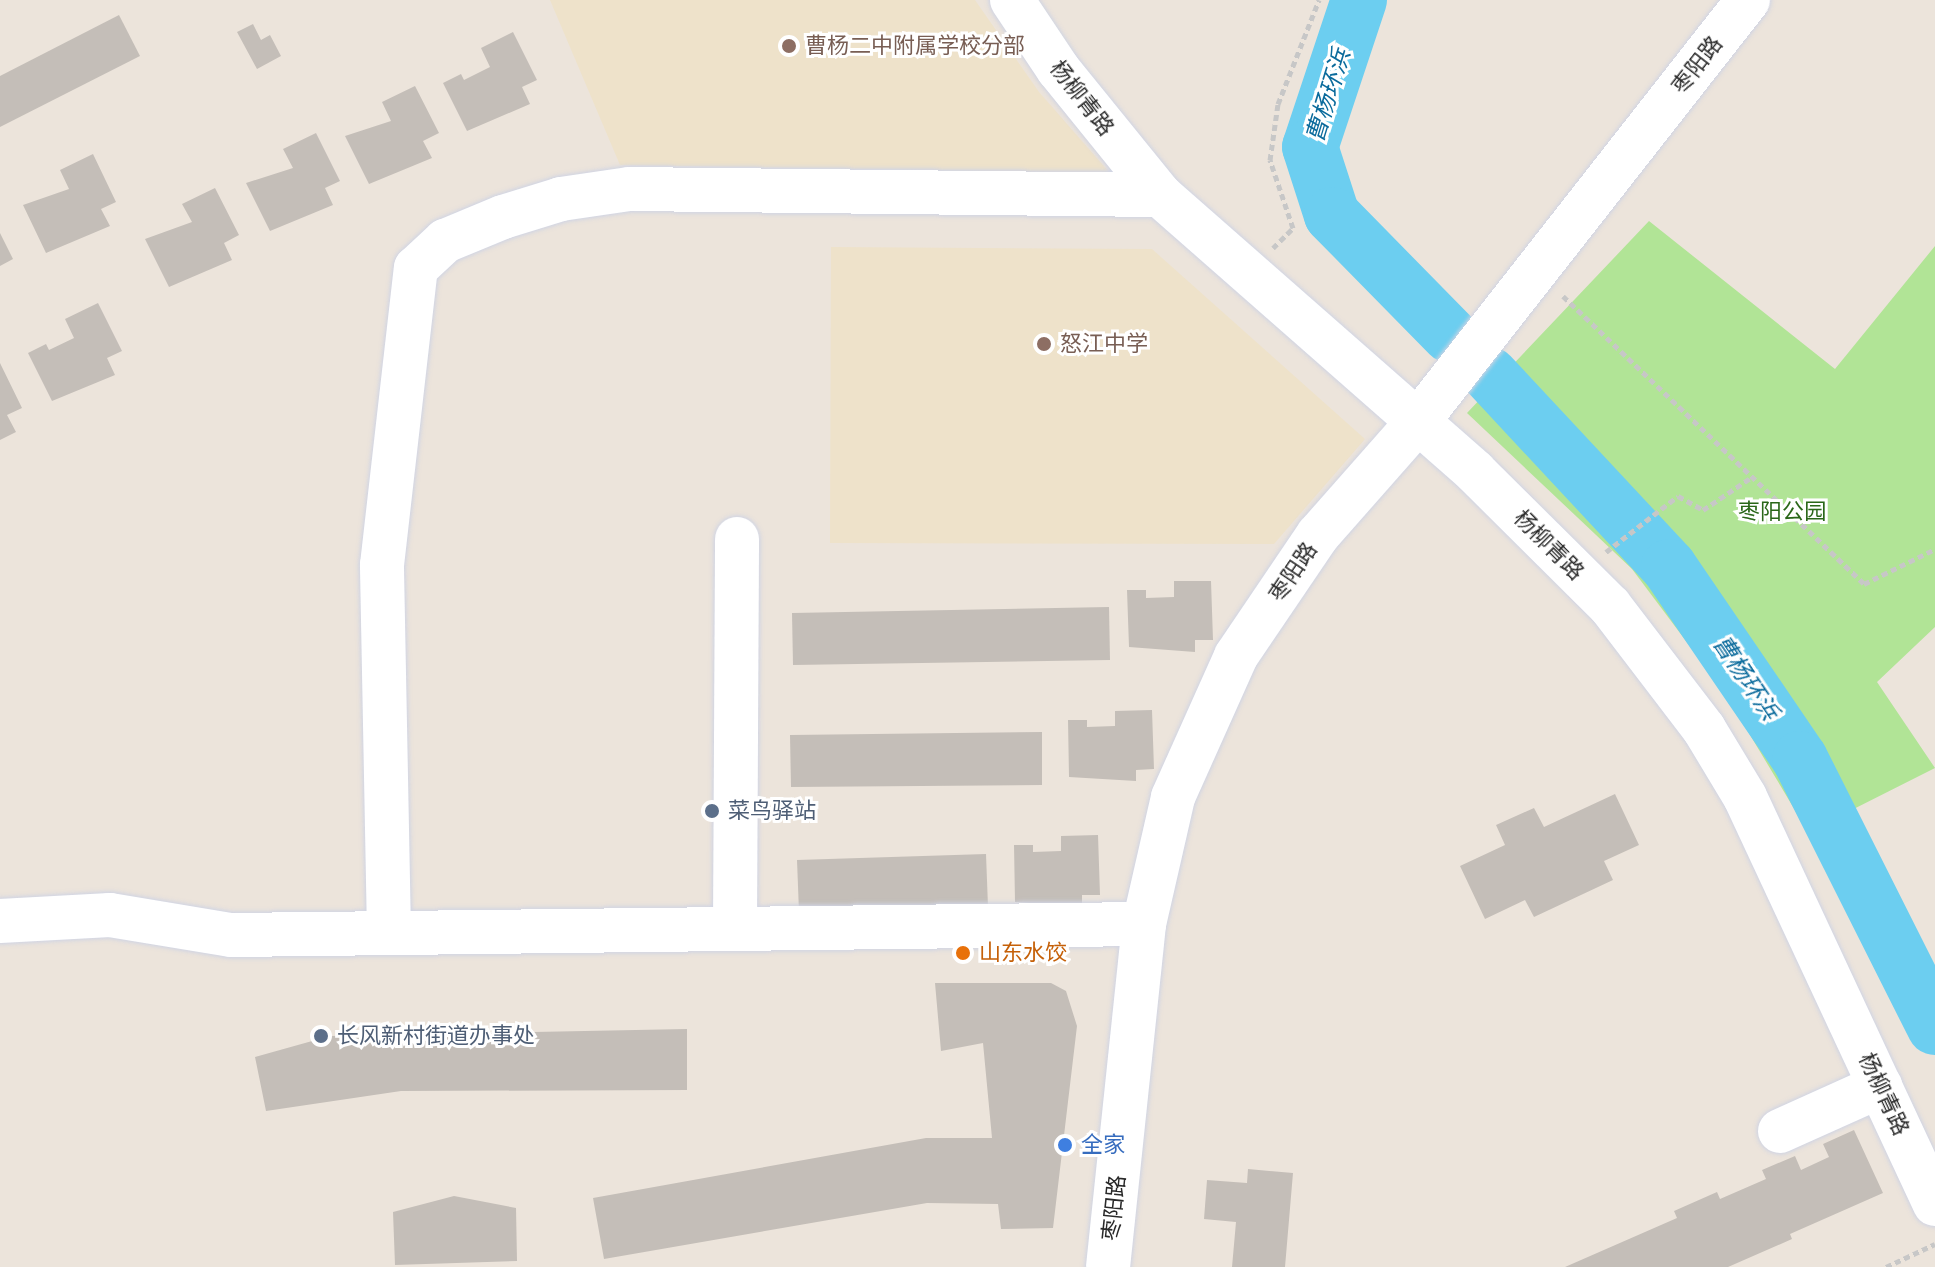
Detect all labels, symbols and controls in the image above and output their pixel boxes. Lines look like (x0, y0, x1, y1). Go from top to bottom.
street label: 枣阳路 (1666, 31, 1728, 99)
place label: 曹杨二中附属学校分部 (805, 33, 1025, 59)
marker: 曹杨二中附属学校分部 (780, 37, 798, 55)
water label: 曹杨环浜 (1301, 46, 1357, 146)
street label: 杨柳青路 (1045, 55, 1119, 141)
place label: 怒江中学 (1060, 331, 1148, 357)
marker: 怒江中学 (1035, 335, 1053, 353)
park label: 枣阳公园 (1738, 499, 1826, 525)
street label: 杨柳青路 (1509, 505, 1589, 585)
street label: 枣阳路 (1264, 537, 1322, 607)
water label: 曹杨环浜 (1706, 630, 1784, 726)
place label: 菜鸟驿站 (728, 798, 816, 824)
marker: 菜鸟驿站 (703, 802, 721, 820)
place label: 山东水饺 (979, 940, 1067, 966)
marker: 山东水饺 (954, 944, 972, 962)
place label: 长风新村街道办事处 (337, 1023, 535, 1049)
marker: 长风新村街道办事处 (312, 1027, 330, 1045)
street label: 杨柳青路 (1853, 1049, 1915, 1139)
place label: 全家 (1081, 1132, 1125, 1158)
marker: 全家 (1056, 1136, 1074, 1154)
street label: 枣阳路 (1097, 1174, 1131, 1242)

